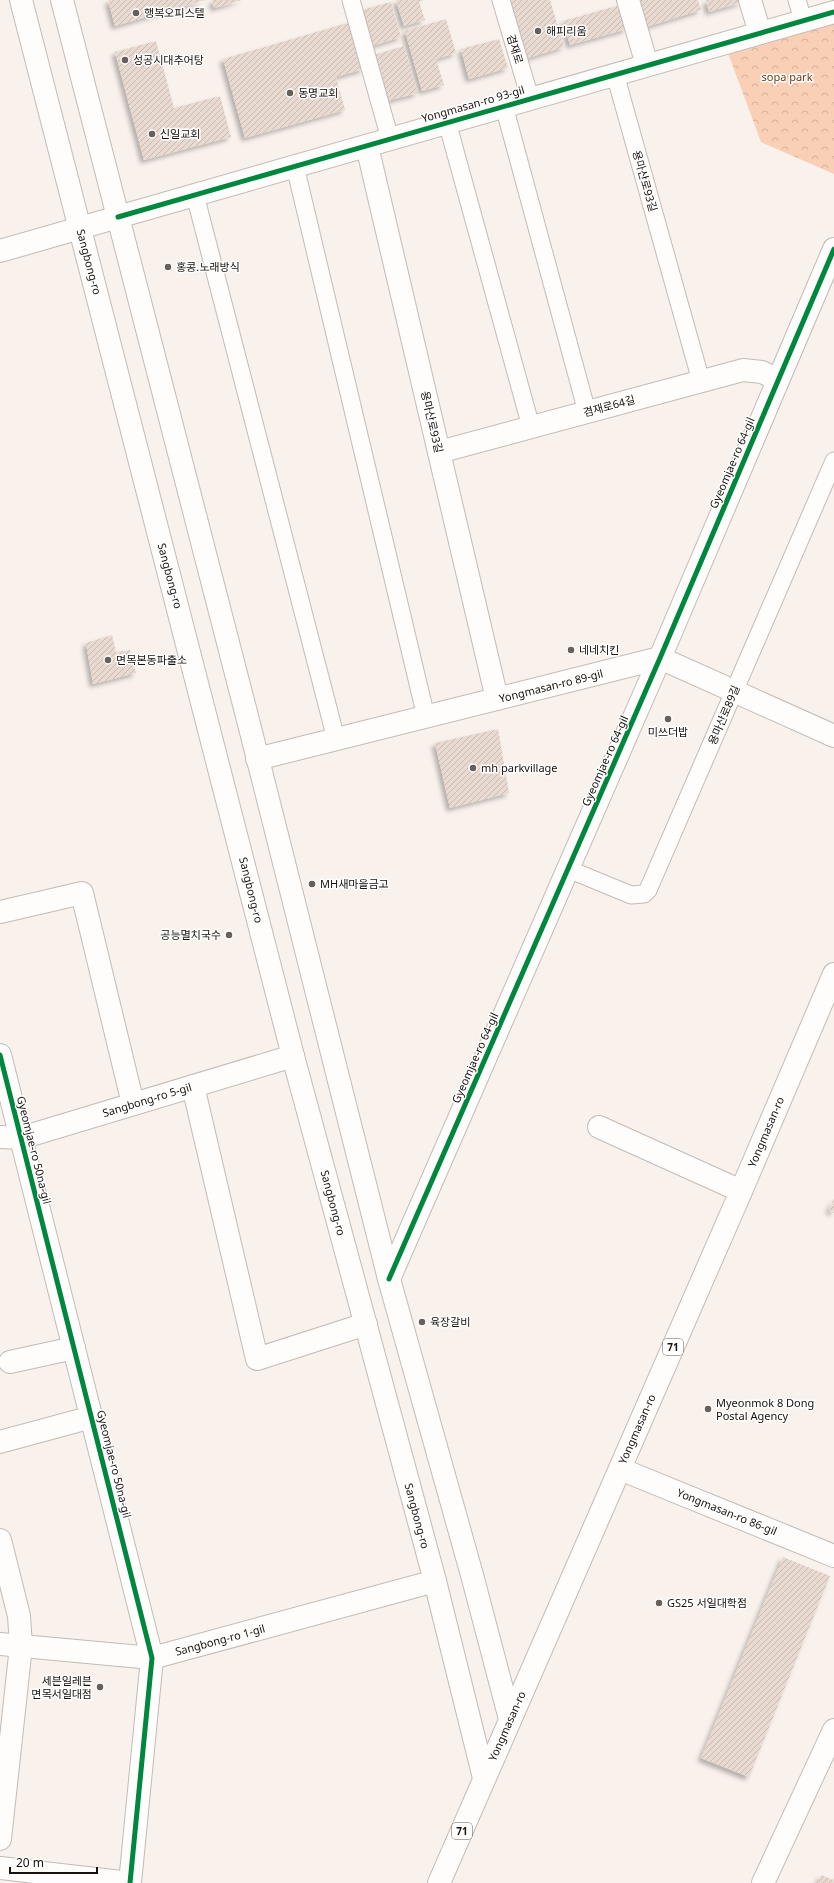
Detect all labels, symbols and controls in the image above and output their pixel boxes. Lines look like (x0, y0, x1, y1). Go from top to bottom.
place label: 행복오피스텔 (144, 5, 205, 20)
marker: 행복오피스텔 (131, 8, 141, 18)
place label: 해피리움 (546, 23, 586, 38)
marker: 해피리움 (533, 26, 543, 36)
street label: 겸재로 (504, 32, 527, 66)
place label: 성공시대추어탕 (133, 52, 204, 67)
marker: 성공시대추어탕 (120, 55, 130, 65)
park label: sopa park (761, 69, 813, 84)
street label: Yongmasan-ro 93-gil (420, 82, 526, 125)
place label: 동명교회 (298, 85, 338, 100)
marker: 동명교회 (285, 88, 295, 98)
place label: 신일교회 (160, 126, 200, 141)
marker: 신일교회 (147, 129, 157, 139)
street label: 용마산로93길 (630, 148, 661, 213)
street label: Sangbong-ro (74, 227, 106, 297)
place label: 홍콩.노래방식 (176, 259, 240, 274)
marker: 홍콩.노래방식 (163, 262, 173, 272)
street label: 용마산로93길 (418, 389, 447, 454)
street label: 겸재로64길 (581, 391, 636, 420)
street label: Gyeomjae-ro 64-gil (706, 415, 758, 511)
street label: Sangbong-ro (155, 541, 187, 611)
place label: 네네치킨 (579, 642, 619, 657)
marker: 네네치킨 (566, 645, 576, 655)
place label: 면목본동파출소 (116, 652, 187, 667)
marker: 면목본동파출소 (103, 655, 113, 665)
street label: Yongmasan-ro 89-gil (497, 665, 604, 706)
street label: 용마산로89길 (704, 683, 743, 747)
street label: Gyeomjae-ro 64-gil (578, 713, 631, 809)
marker: 미쓰더밥 (663, 714, 673, 724)
place label: 미쓰더밥 (648, 724, 688, 739)
place label: mh parkvillage (481, 760, 558, 775)
marker: mh parkvillage (468, 763, 478, 773)
street label: Sangbong-ro (236, 855, 267, 925)
place label: MH새마을금고 (320, 876, 389, 891)
marker: MH새마을금고 (307, 879, 317, 889)
place label: 공능멸치국수 (160, 927, 221, 942)
marker: 공능멸치국수 (224, 930, 234, 940)
street label: Gyeomjae-ro 64-gil (448, 1010, 501, 1106)
street label: Sangbong-ro 5-gil (100, 1079, 193, 1120)
street label: Gyeomjae-ro 50na-gil (14, 1094, 55, 1205)
street label: Yongmasan-ro (744, 1094, 787, 1169)
street label: Sangbong-ro (318, 1168, 350, 1238)
place label: 육장갈비 (430, 1314, 470, 1329)
marker: 육장갈비 (417, 1317, 427, 1327)
road number: 71 (663, 1339, 683, 1355)
street label: Yongmasan-ro (614, 1391, 659, 1466)
place label: Myeonmok 8 Dong Postal Agency (716, 1395, 814, 1423)
marker: Myeonmok 8 Dong Postal Agency (703, 1404, 713, 1414)
street label: Gyeomjae-ro 50na-gil (94, 1408, 135, 1519)
street label: Sangbong-ro (402, 1481, 434, 1551)
street label: Yongmasan-ro 86-gil (675, 1485, 779, 1538)
place label: GS25 서일대학점 (667, 1595, 747, 1610)
marker: GS25 서일대학점 (654, 1598, 664, 1608)
street label: Sangbong-ro 1-gil (173, 1620, 266, 1659)
place label: 세븐일레븐 면목서일대점 (31, 1673, 92, 1701)
marker: 세븐일레븐 면목서일대점 (95, 1682, 105, 1692)
street label: Yongmasan-ro (484, 1688, 529, 1763)
road number: 71 (452, 1823, 472, 1839)
scale bar (10, 1849, 97, 1875)
text: 20 m (16, 1854, 44, 1871)

